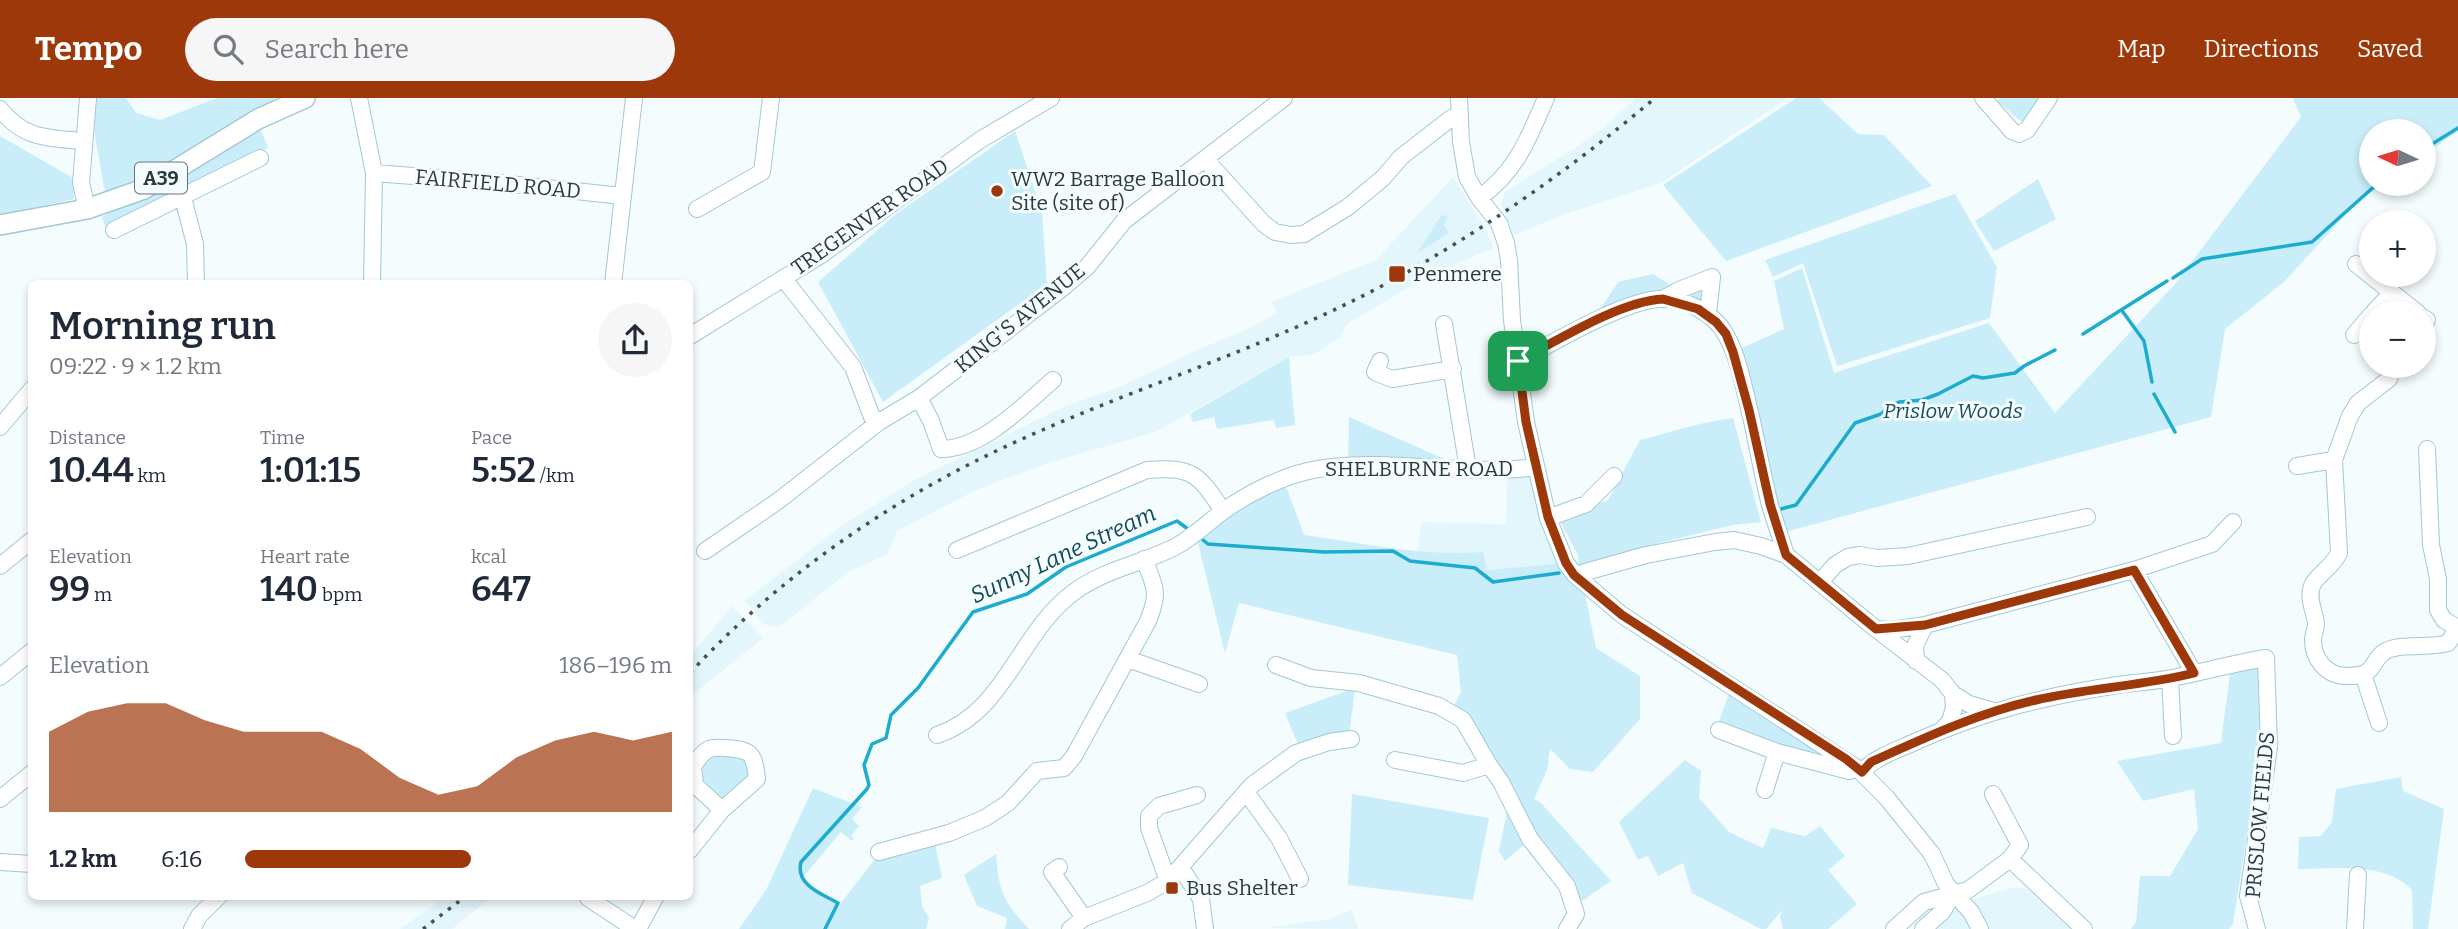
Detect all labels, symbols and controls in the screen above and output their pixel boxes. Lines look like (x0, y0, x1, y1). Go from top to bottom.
search box (185, 18, 675, 81)
text: Tempo (35, 29, 143, 69)
icon: search (209, 30, 247, 68)
text: Search here (265, 34, 409, 65)
text: Map (2117, 35, 2166, 63)
text: Directions (2204, 35, 2319, 63)
text: Saved (2357, 35, 2423, 63)
north arrow (2359, 119, 2436, 196)
map controls (2359, 119, 2436, 378)
street label: TREGENVER ROAD (786, 153, 954, 281)
road number: A39 (135, 162, 187, 194)
street label: FAIRFIELD ROAD (414, 164, 582, 204)
place label: WW2 Barrage Balloon Site (site of) (1011, 166, 1225, 216)
marker: WW2 Barrage Balloon Site (site of) (989, 183, 1005, 199)
button: + (2359, 210, 2436, 287)
street label: KING'S AVENUE (949, 257, 1091, 379)
place label: Penmere (1413, 261, 1502, 287)
marker: Penmere (1387, 264, 1407, 284)
button: − (2359, 301, 2436, 378)
text: Morning run (49, 303, 276, 349)
button: share (598, 303, 672, 377)
pin (1488, 331, 1548, 391)
icon: arrive (1499, 342, 1537, 380)
text: 09:22 · 9 × 1.2 km (49, 352, 222, 380)
park label: Prislow Woods (1883, 398, 2023, 424)
text: Distance (49, 426, 126, 449)
text: Time (260, 426, 305, 449)
text: Pace (471, 426, 512, 449)
text: 10.44 (49, 449, 134, 491)
text: 1:01:15 (260, 449, 361, 491)
text: 5:52 (471, 449, 536, 491)
street label: SHELBURNE ROAD (1325, 456, 1513, 482)
text: km (134, 464, 166, 487)
text: /km (536, 464, 575, 487)
water label: Sunny Lane Stream (966, 499, 1160, 609)
text: Elevation (49, 545, 132, 568)
text: Heart rate (260, 545, 350, 568)
text: kcal (471, 545, 506, 568)
text: 99 (49, 568, 90, 610)
text: 140 (260, 568, 318, 610)
text: 647 (471, 568, 531, 610)
text: m (90, 583, 112, 606)
text: bpm (318, 583, 362, 606)
text: Elevation (49, 651, 149, 679)
text: 186–196 m (559, 651, 672, 679)
street label: PRISLOW FIELDS (2240, 731, 2280, 899)
text: 1.2 km (49, 845, 117, 873)
text: 6:16 (161, 845, 202, 873)
place label: Bus Shelter (1186, 875, 1298, 901)
marker: Bus Shelter (1164, 880, 1180, 896)

